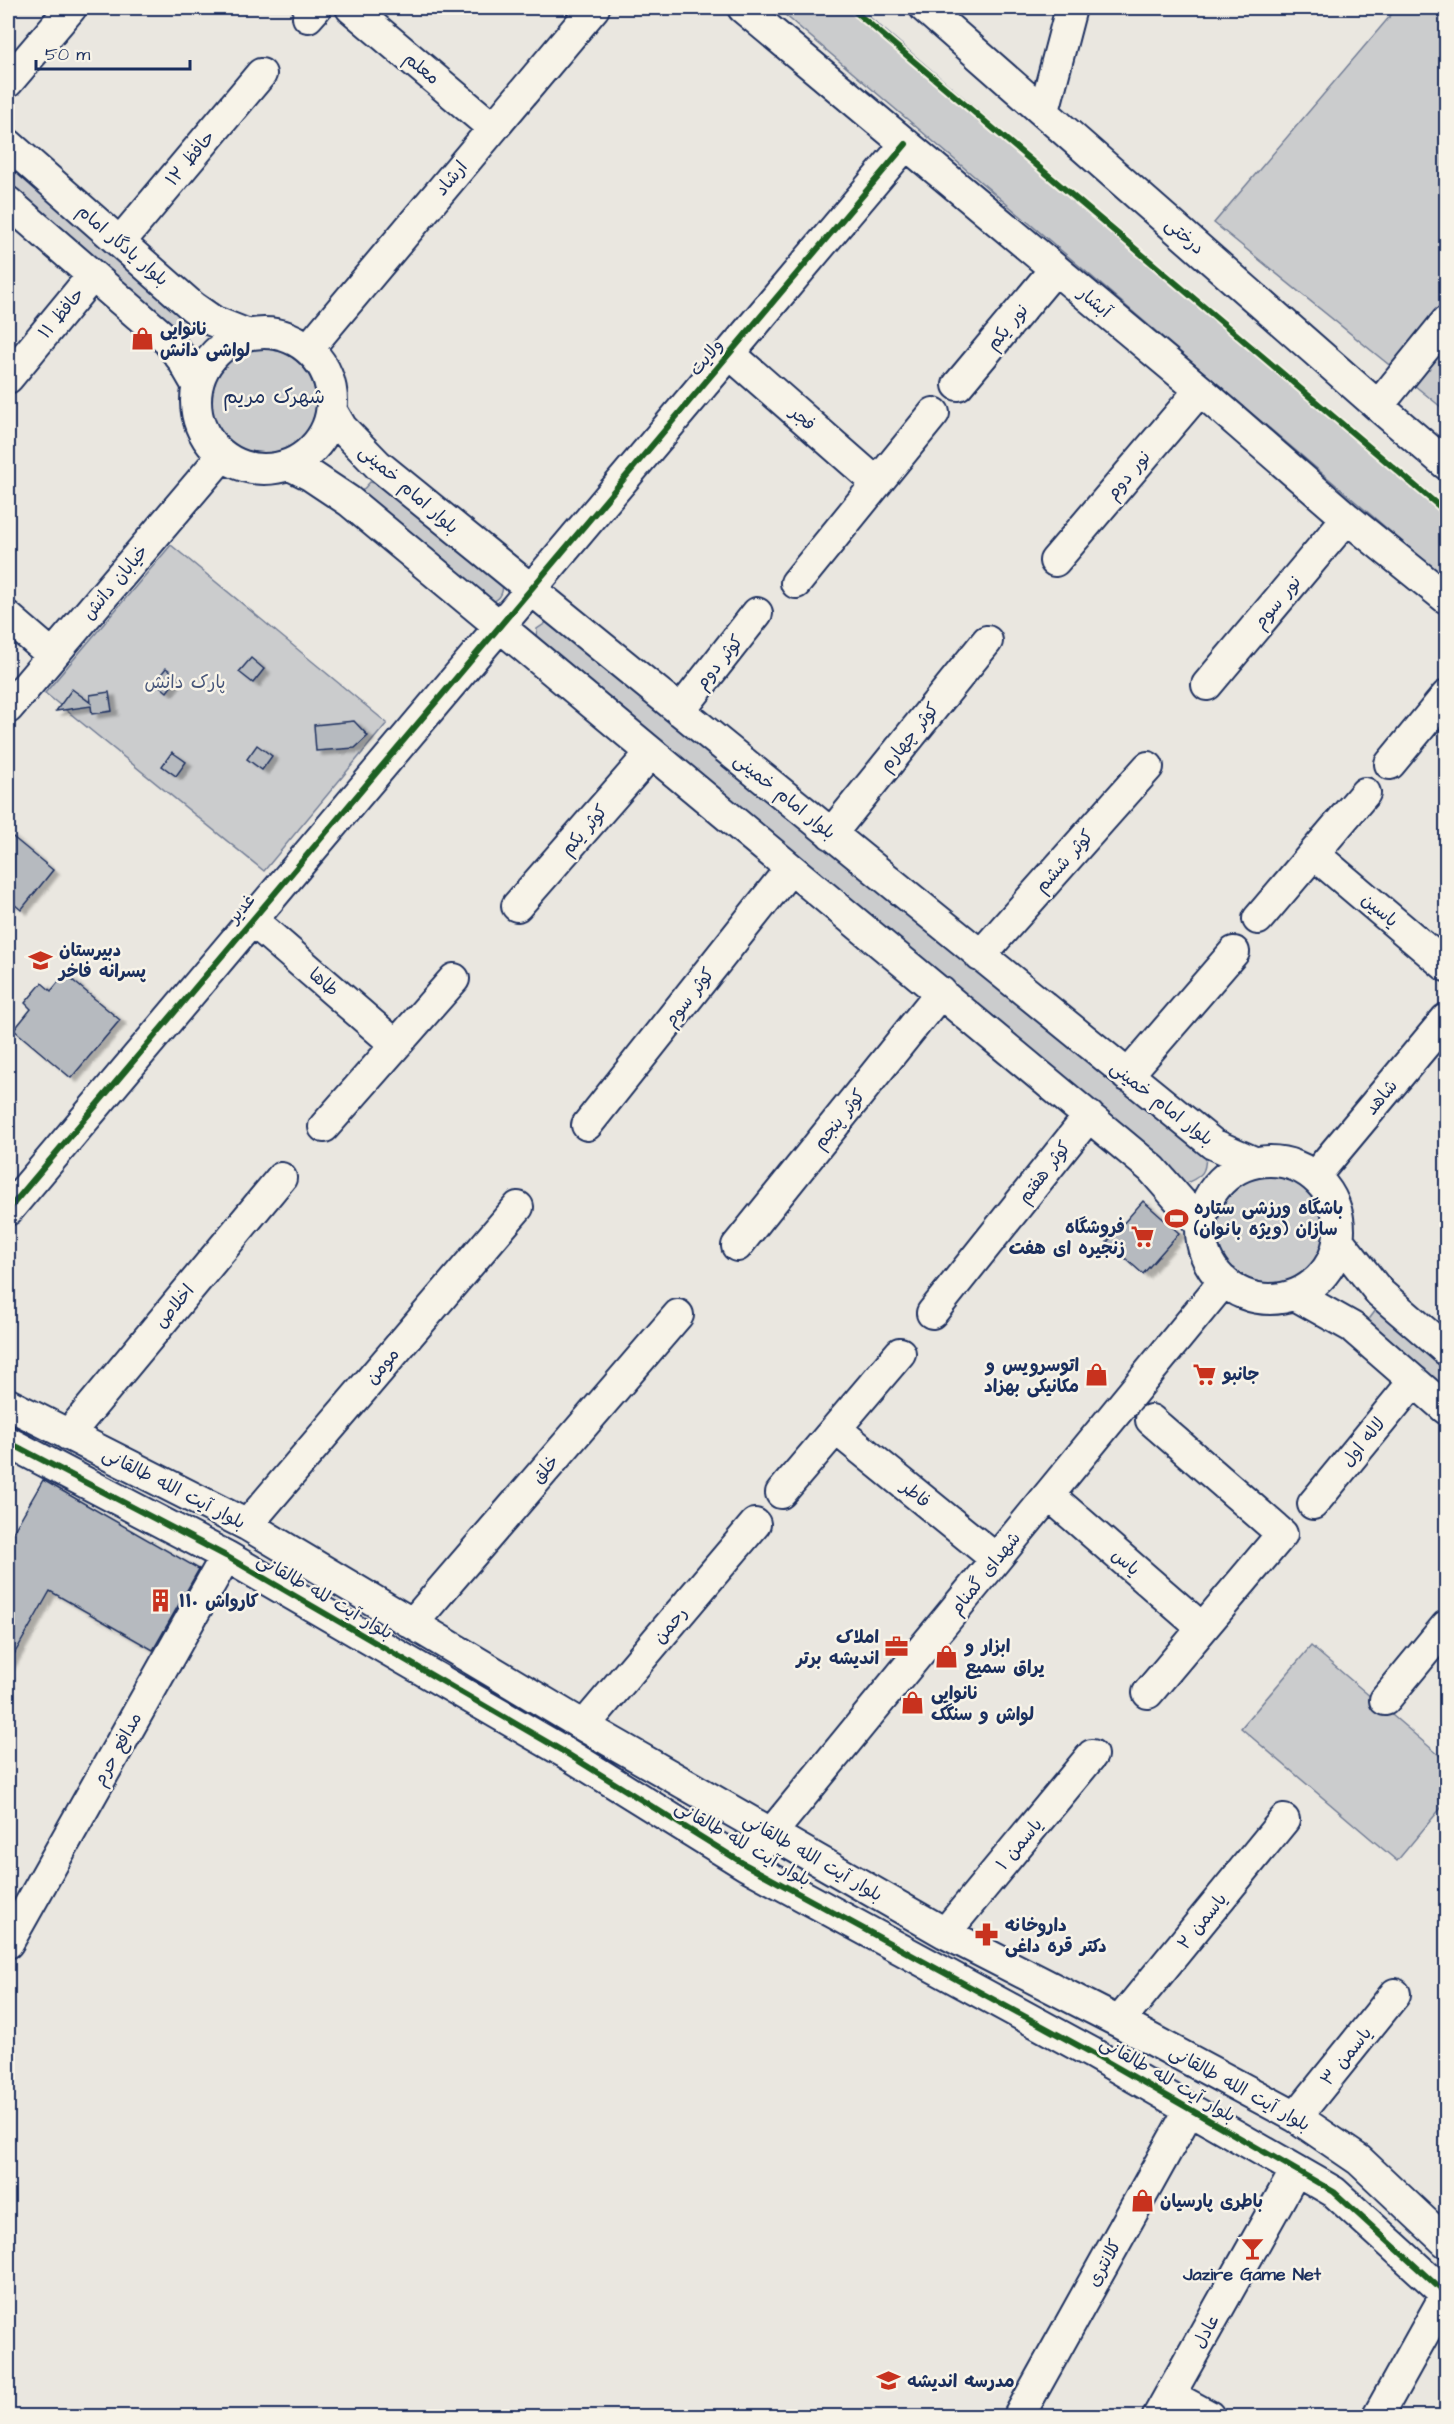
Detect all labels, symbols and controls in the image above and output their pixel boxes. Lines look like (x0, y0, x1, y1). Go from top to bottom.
scale bar (36, 33, 190, 71)
text: 50 m (45, 42, 90, 67)
street label: معلم (398, 46, 445, 91)
street label: حافظ ۱۲ (160, 125, 221, 191)
street label: ارشاد (429, 155, 473, 201)
street label: بلوار یادگار امام (71, 199, 174, 293)
street label: درختی (1160, 212, 1210, 261)
street label: آبشار (1071, 280, 1118, 325)
street label: حافظ ۱۱ (33, 282, 90, 344)
street label: نور یکم (981, 299, 1035, 357)
place label: نانوایی لواشی دانش (160, 317, 250, 363)
shop icon: نانوایی لواشی دانش (129, 326, 155, 352)
street label: ولایت (684, 333, 729, 381)
district label: شهرک مریم (223, 383, 325, 411)
street label: فجر (783, 399, 821, 437)
street label: بلوار امام خمینی (353, 439, 464, 540)
street label: نور دوم (1100, 445, 1157, 506)
street label: خیابان دانش (77, 539, 154, 625)
street label: نور سوم (1248, 570, 1308, 635)
street label: کوثر دوم (690, 629, 750, 696)
park label: پارک دانش (144, 670, 226, 695)
street label: کوثر چهارم (874, 697, 946, 778)
street label: بلوار امام خمینی (728, 747, 841, 846)
street label: کوثر یکم (555, 799, 614, 862)
street label: کوثر ششم (1029, 824, 1100, 899)
street label: یاسین (1356, 887, 1404, 933)
street label: غدیر (220, 888, 261, 930)
place label: دبیرستان پسرانه فاخر (57, 938, 147, 984)
school or university icon: دبیرستان پسرانه فاخر (28, 947, 54, 973)
street label: طاها (303, 962, 344, 1003)
street label: کوثر سوم (658, 962, 721, 1033)
street label: بلوار امام خمینی (1104, 1055, 1219, 1152)
street label: شاهد (1359, 1074, 1404, 1120)
street label: کوثر پنجم (807, 1084, 872, 1155)
street label: کوثر هفتم (1012, 1136, 1078, 1209)
place label: باشگاه ورزشی ستاره سازان (ویژه بانوان) (1193, 1196, 1343, 1242)
sports icon: باشگاه ورزشی ستاره سازان (ویژه بانوان) (1163, 1205, 1189, 1231)
place label: فروشگاه زنجیره ای هفت (1009, 1215, 1125, 1261)
supermarket icon: فروشگاه زنجیره ای هفت (1130, 1224, 1156, 1250)
street label: اخلاص (149, 1279, 200, 1334)
street label: مومن (360, 1343, 405, 1390)
place label: اتوسرویس و مکانیکی بهزاد (984, 1353, 1079, 1399)
supermarket icon: جانبو (1192, 1361, 1218, 1387)
shop icon: اتوسرویس و مکانیکی بهزاد (1084, 1362, 1110, 1388)
place label: جانبو (1221, 1362, 1260, 1387)
street label: لاله اول (1336, 1412, 1391, 1472)
street label: بلوار آیت الله طالقانی (98, 1442, 250, 1535)
street label: خلق (526, 1450, 565, 1489)
street label: فاطر (894, 1474, 936, 1514)
street label: شهدای گمنام (944, 1527, 1027, 1621)
street label: یاس (1106, 1543, 1145, 1582)
street label: بلوار آیت لله طالقانی (252, 1547, 397, 1645)
building icon: کارواش ۱۱۰ (148, 1588, 174, 1614)
place label: کارواش ۱۱۰ (179, 1589, 259, 1614)
street label: رحمن (648, 1601, 693, 1649)
place label: املاک اندیشه برتر (795, 1625, 879, 1671)
office icon: املاک اندیشه برتر (884, 1634, 910, 1660)
place label: ابزار و يراق سميع (963, 1634, 1044, 1680)
shop icon: ابزار و يراق سميع (934, 1643, 960, 1669)
place label: نانوایی لواش و سنگک (931, 1681, 1034, 1727)
shop icon: نانوایی لواش و سنگک (900, 1690, 926, 1716)
street label: مدافع حرم (87, 1708, 149, 1791)
street label: بلوار آیت لله طالقانی (670, 1794, 815, 1892)
street label: بلوار آیت الله طالقانی (738, 1807, 887, 1908)
street label: یاسمن ۱ (990, 1813, 1049, 1876)
street label: یاسمن ۲ (1172, 1888, 1233, 1955)
place label: داروخانه دکتر قره داغی (1005, 1913, 1107, 1959)
pharmacy icon: داروخانه دکتر قره داغی (974, 1922, 1000, 1948)
street label: یاسمن ۳ (1315, 2022, 1378, 2091)
street label: بلوار آیت لله طالقانی (1095, 2030, 1240, 2128)
street label: بلوار آیت الله طالقانی (1165, 2039, 1315, 2137)
shop icon: باطری پارسيان (1129, 2188, 1155, 2214)
place label: باطری پارسيان (1160, 2189, 1263, 2214)
street label: کلانتری (1081, 2235, 1128, 2291)
bar icon: Jazire Game Net (1239, 2235, 1265, 2261)
place label: Jazire Game Net (1182, 2262, 1322, 2287)
street label: عادل (1187, 2309, 1226, 2353)
school or university icon: مدرسه اندیشه (876, 2368, 902, 2394)
place label: مدرسه اندیشه (907, 2369, 1015, 2394)

